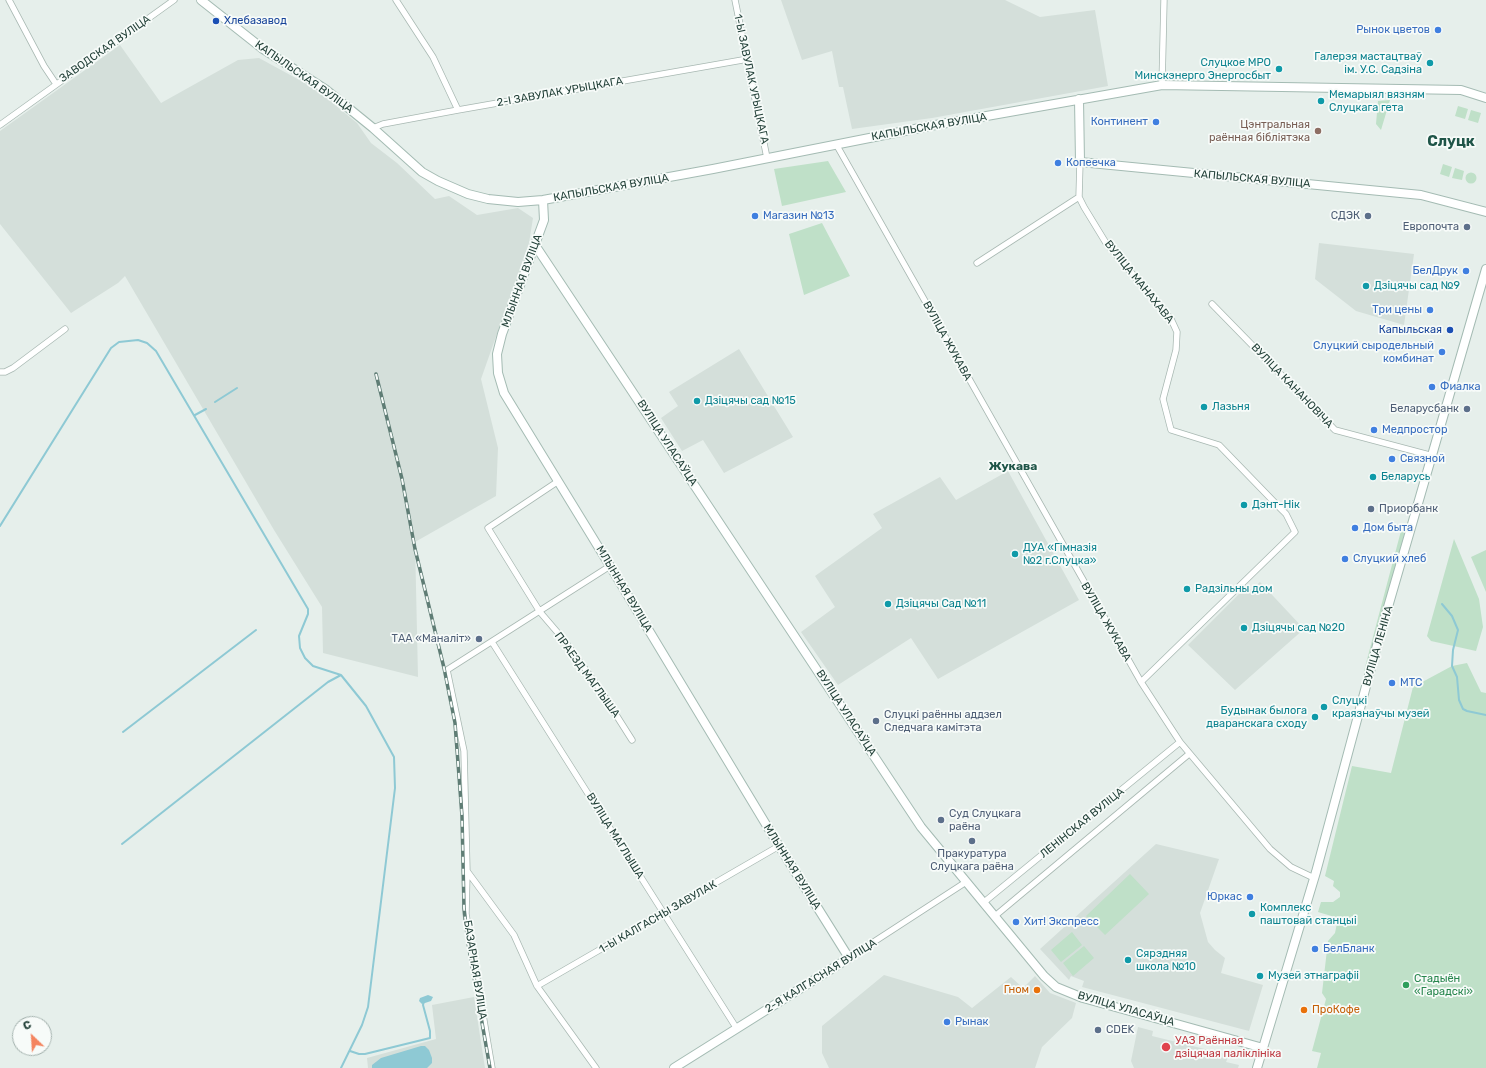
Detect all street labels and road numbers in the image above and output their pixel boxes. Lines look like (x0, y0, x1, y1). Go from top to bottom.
street label: ЗАВОДСКАЯ ВУЛІЦА (57, 13, 153, 85)
street label: 1-Ы ЗАВУЛАК УРЫЦКАГА (731, 13, 771, 145)
street label: КАПЫЛЬСКАЯ ВУЛІЦА (252, 38, 356, 116)
street label: 2-І ЗАВУЛАК УРЫЦКАГА (496, 74, 624, 110)
street label: КАПЫЛЬСКАЯ ВУЛІЦА (870, 110, 988, 144)
street label: КАПЫЛЬСКАЯ ВУЛІЦА (1193, 167, 1311, 191)
street label: КАПЫЛЬСКАЯ ВУЛІЦА (552, 171, 670, 205)
street label: МЛЫННАЯ ВУЛІЦА (499, 233, 545, 329)
street label: ВУЛІЦА МАНАХАВА (1102, 238, 1176, 326)
street label: ВУЛІЦА ЖУКАВА (920, 299, 974, 383)
street label: ВУЛІЦА КАНАНОВІЧА (1248, 341, 1336, 431)
street label: ВУЛІЦА УЛАСАЎЦА (634, 397, 700, 489)
street label: МЛЫННАЯ ВУЛІЦА (593, 543, 655, 635)
street label: ВУЛІЦА ЖУКАВА (1078, 580, 1134, 664)
street label: ВУЛІЦА ЛЕНІНА (1360, 604, 1396, 688)
street label: ПРАЕЗД МАГЛЫША (552, 630, 622, 720)
street label: ВУЛІЦА УЛАСАЎЦА (813, 667, 879, 759)
street label: ЛЕНІНСКАЯ ВУЛІЦА (1037, 785, 1127, 861)
street label: ВУЛІЦА МАГЛЫША (583, 791, 647, 881)
street label: МЛЫННАЯ ВУЛІЦА (760, 822, 824, 912)
street label: 1-Ы КАЛГАСНЫ ЗАВУЛАК (597, 878, 719, 956)
street label: БАЗАРНАЯ ВУЛІЦА (461, 919, 489, 1021)
street label: 2-Я КАЛГАСНАЯ ВУЛІЦА (763, 936, 879, 1016)
street label: ВУЛІЦА УЛАСАЎЦА (1076, 989, 1176, 1029)

